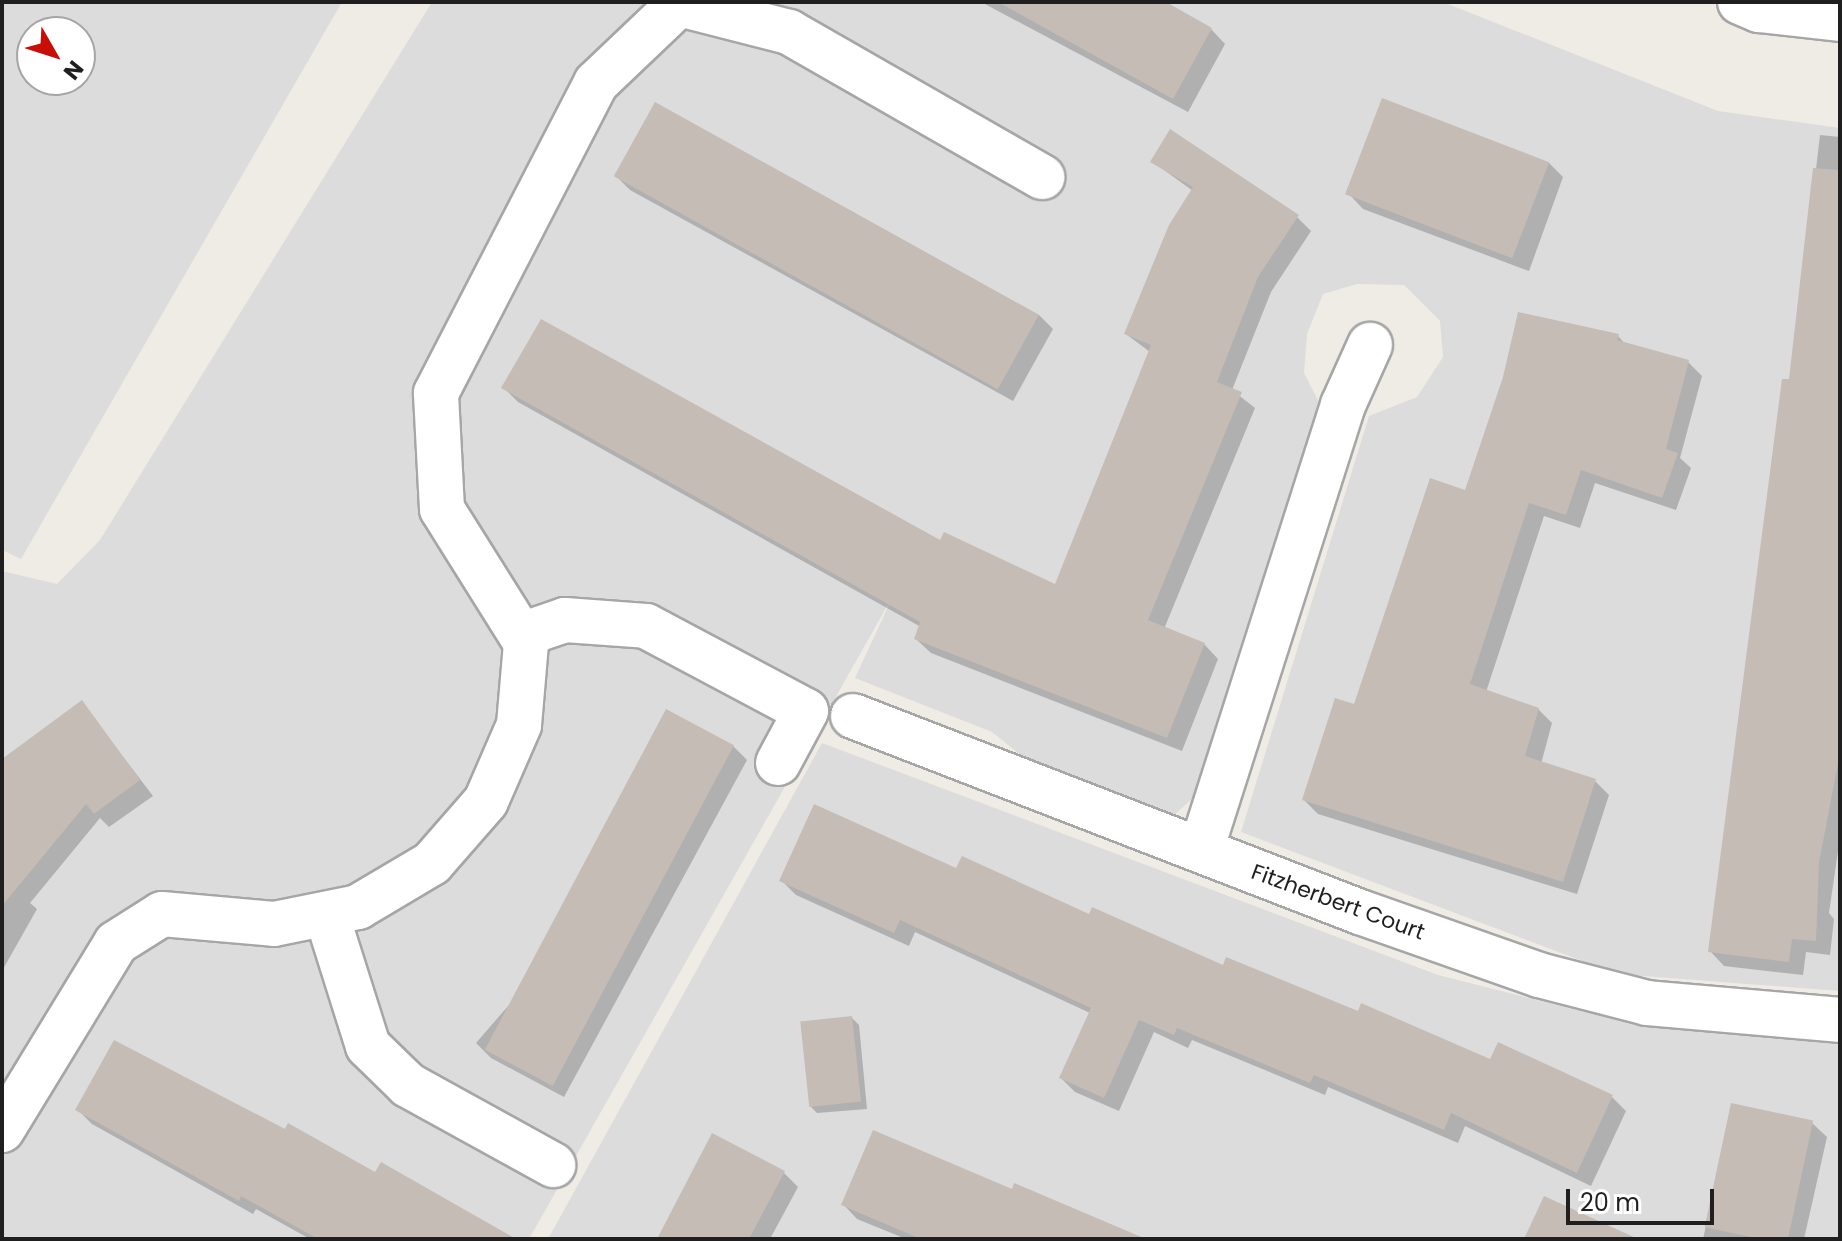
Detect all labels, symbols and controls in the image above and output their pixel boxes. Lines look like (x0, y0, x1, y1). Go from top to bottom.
north arrow (16, 16, 96, 96)
text: N (56, 54, 91, 86)
street label: Fitzherbert Court (1248, 858, 1428, 946)
scale bar (1570, 1173, 1718, 1223)
text: 20 m (1580, 1186, 1640, 1219)

